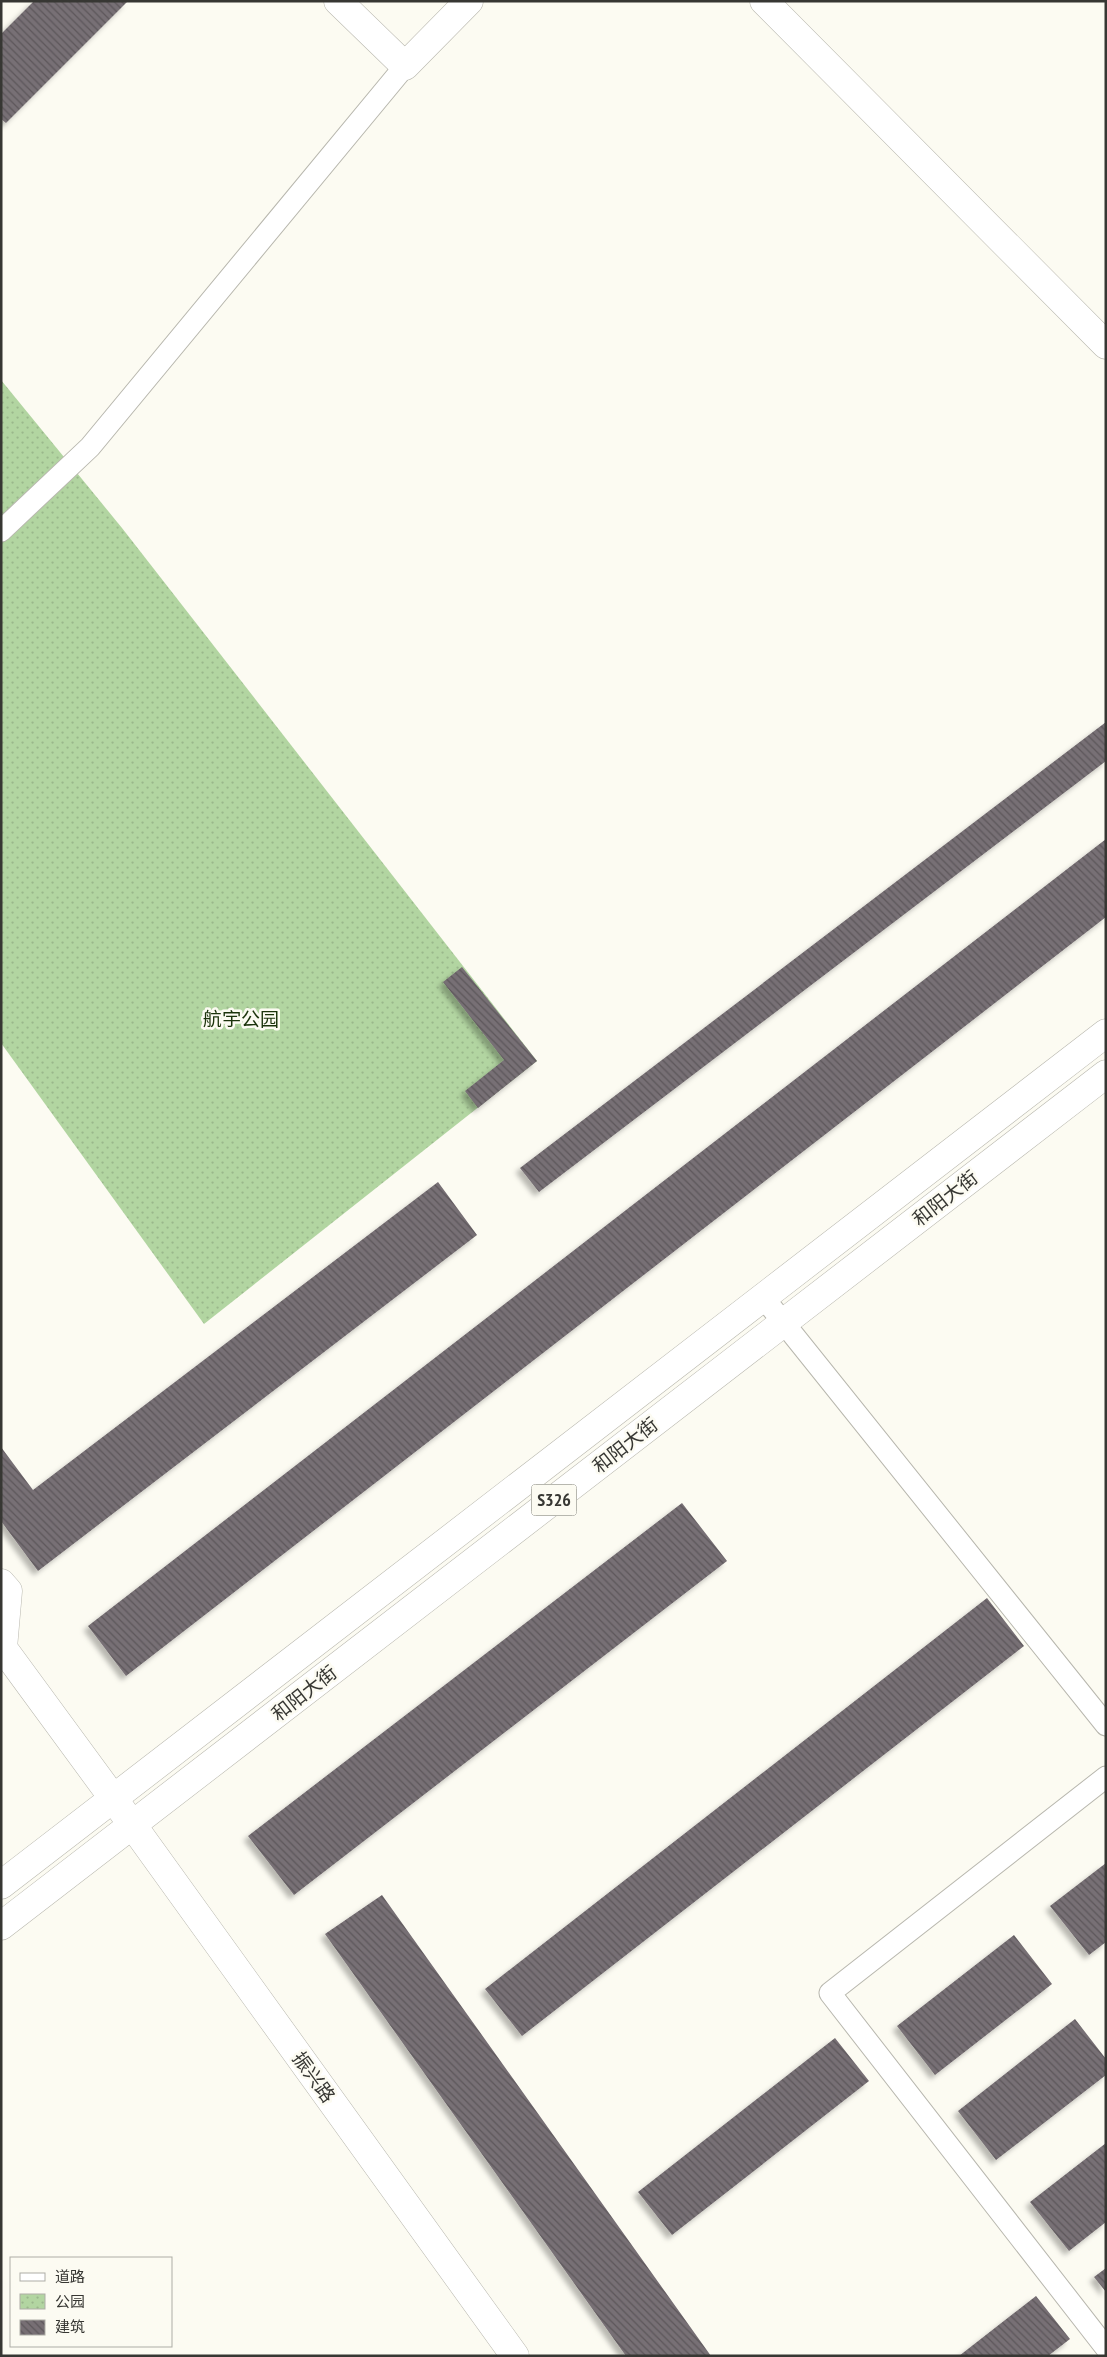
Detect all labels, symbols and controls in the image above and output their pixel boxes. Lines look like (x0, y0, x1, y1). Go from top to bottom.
park label: 航宇公园 (203, 1007, 279, 1031)
street label: 和阳大街 (908, 1165, 982, 1231)
street label: 和阳大街 (588, 1412, 662, 1478)
road number: S326 (532, 1484, 576, 1516)
street label: 和阳大街 (267, 1660, 341, 1726)
street label: 振兴路 (288, 2047, 340, 2107)
legend (10, 2257, 172, 2347)
text: 道路 (55, 2267, 85, 2286)
text: 公园 (55, 2292, 85, 2311)
text: 建筑 (55, 2317, 85, 2336)

